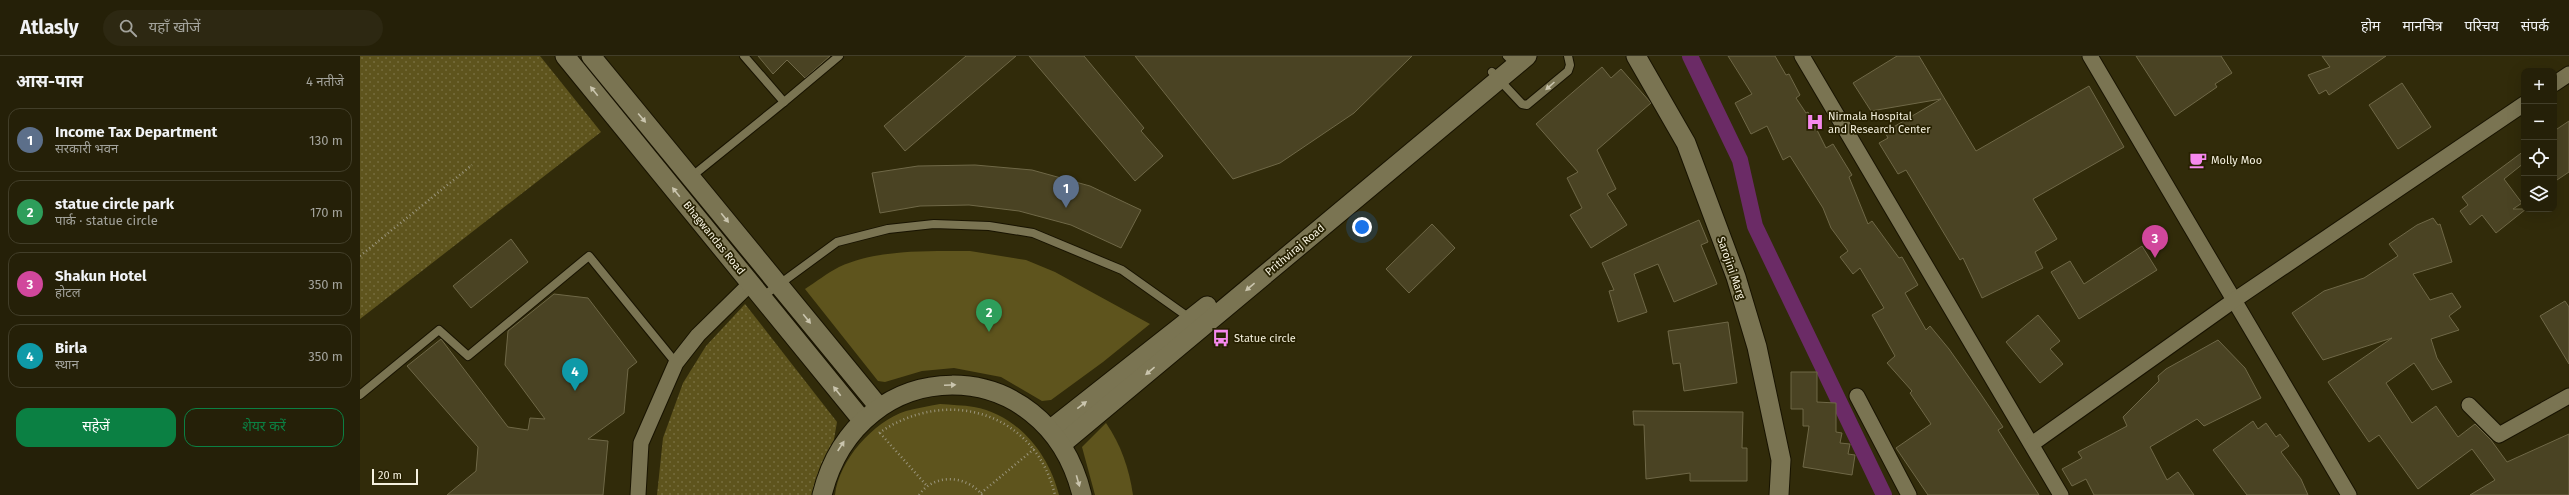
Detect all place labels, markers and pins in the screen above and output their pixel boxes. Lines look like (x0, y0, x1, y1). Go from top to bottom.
place label: Nirmala Hospital and Research Center (1828, 110, 1931, 136)
hospital icon: Nirmala Hospital and Research Center (1805, 112, 1825, 132)
cafe icon: Molly Moo (2188, 150, 2208, 170)
place label: Molly Moo (2211, 154, 2262, 167)
pin: 1 (1053, 175, 1079, 208)
pin: 3 (2142, 225, 2168, 258)
pin: 2 (976, 299, 1002, 332)
bus stop icon: Statue circle (1211, 328, 1231, 348)
place label: Statue circle (1234, 332, 1296, 345)
pin: 4 (562, 358, 588, 391)

